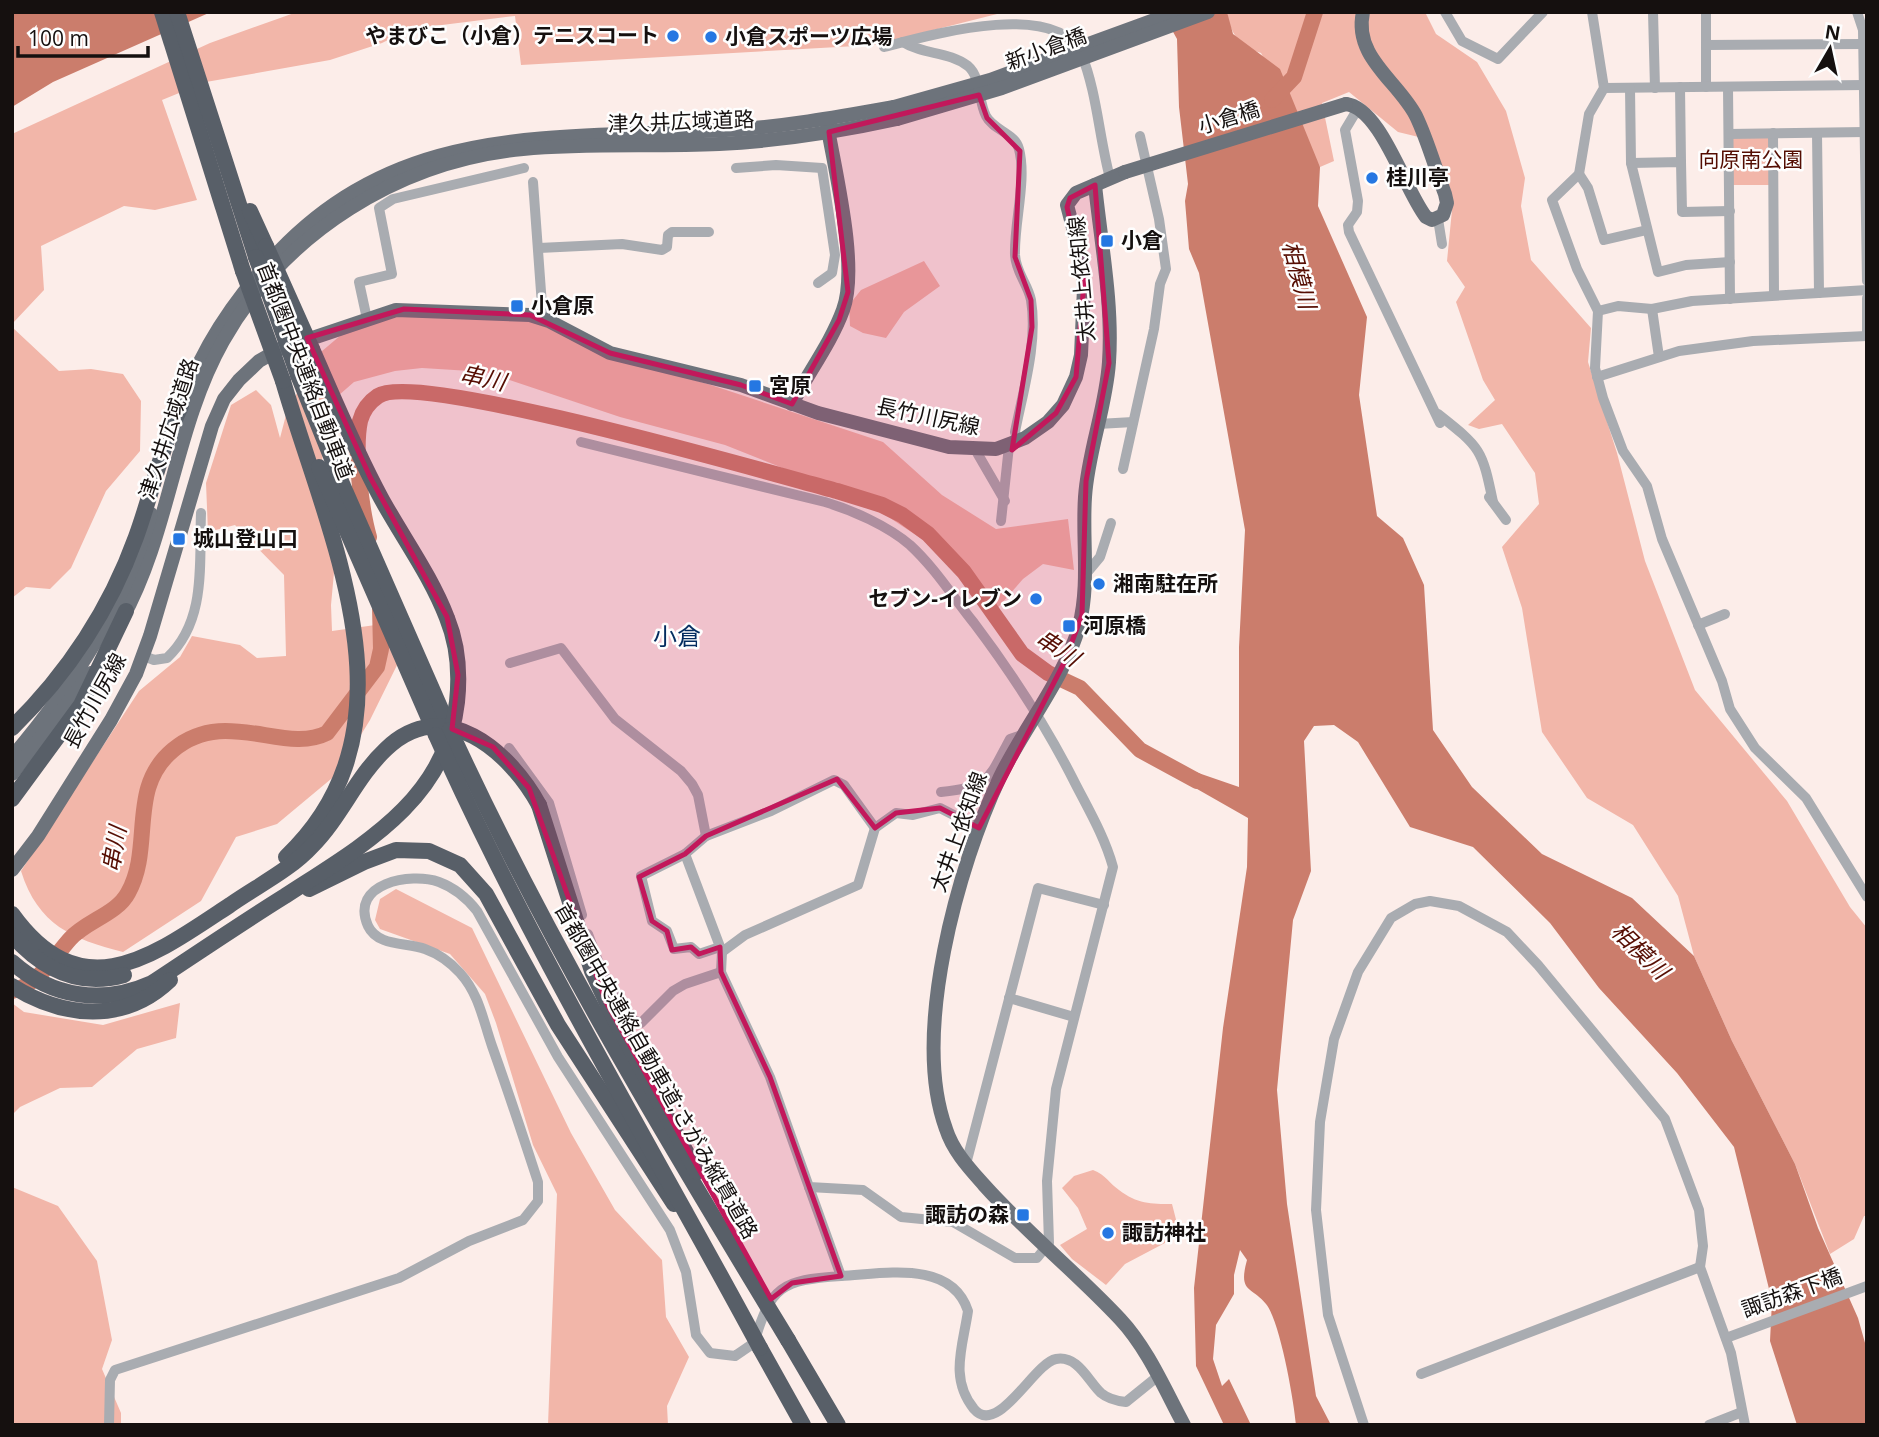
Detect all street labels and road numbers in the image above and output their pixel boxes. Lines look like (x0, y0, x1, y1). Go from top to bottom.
street label: 新小倉橋 (1001, 21, 1090, 76)
street label: 小倉橋 (1194, 94, 1263, 140)
street label: 津久井広域道路 (607, 104, 755, 138)
street label: 太井上依知線 (1062, 215, 1100, 343)
street label: 首都圏中央連絡自動車道 (251, 258, 360, 483)
street label: 津久井広域道路 (132, 354, 204, 503)
street label: 長竹川尻線 (874, 391, 982, 441)
street label: 長竹川尻線 (56, 648, 132, 753)
street label: 太井上依知線 (923, 768, 993, 896)
street label: 首都圏中央連絡自動車道;さがみ縦貫道路 (549, 897, 765, 1244)
street label: 諏訪森下橋 (1738, 1261, 1846, 1323)

